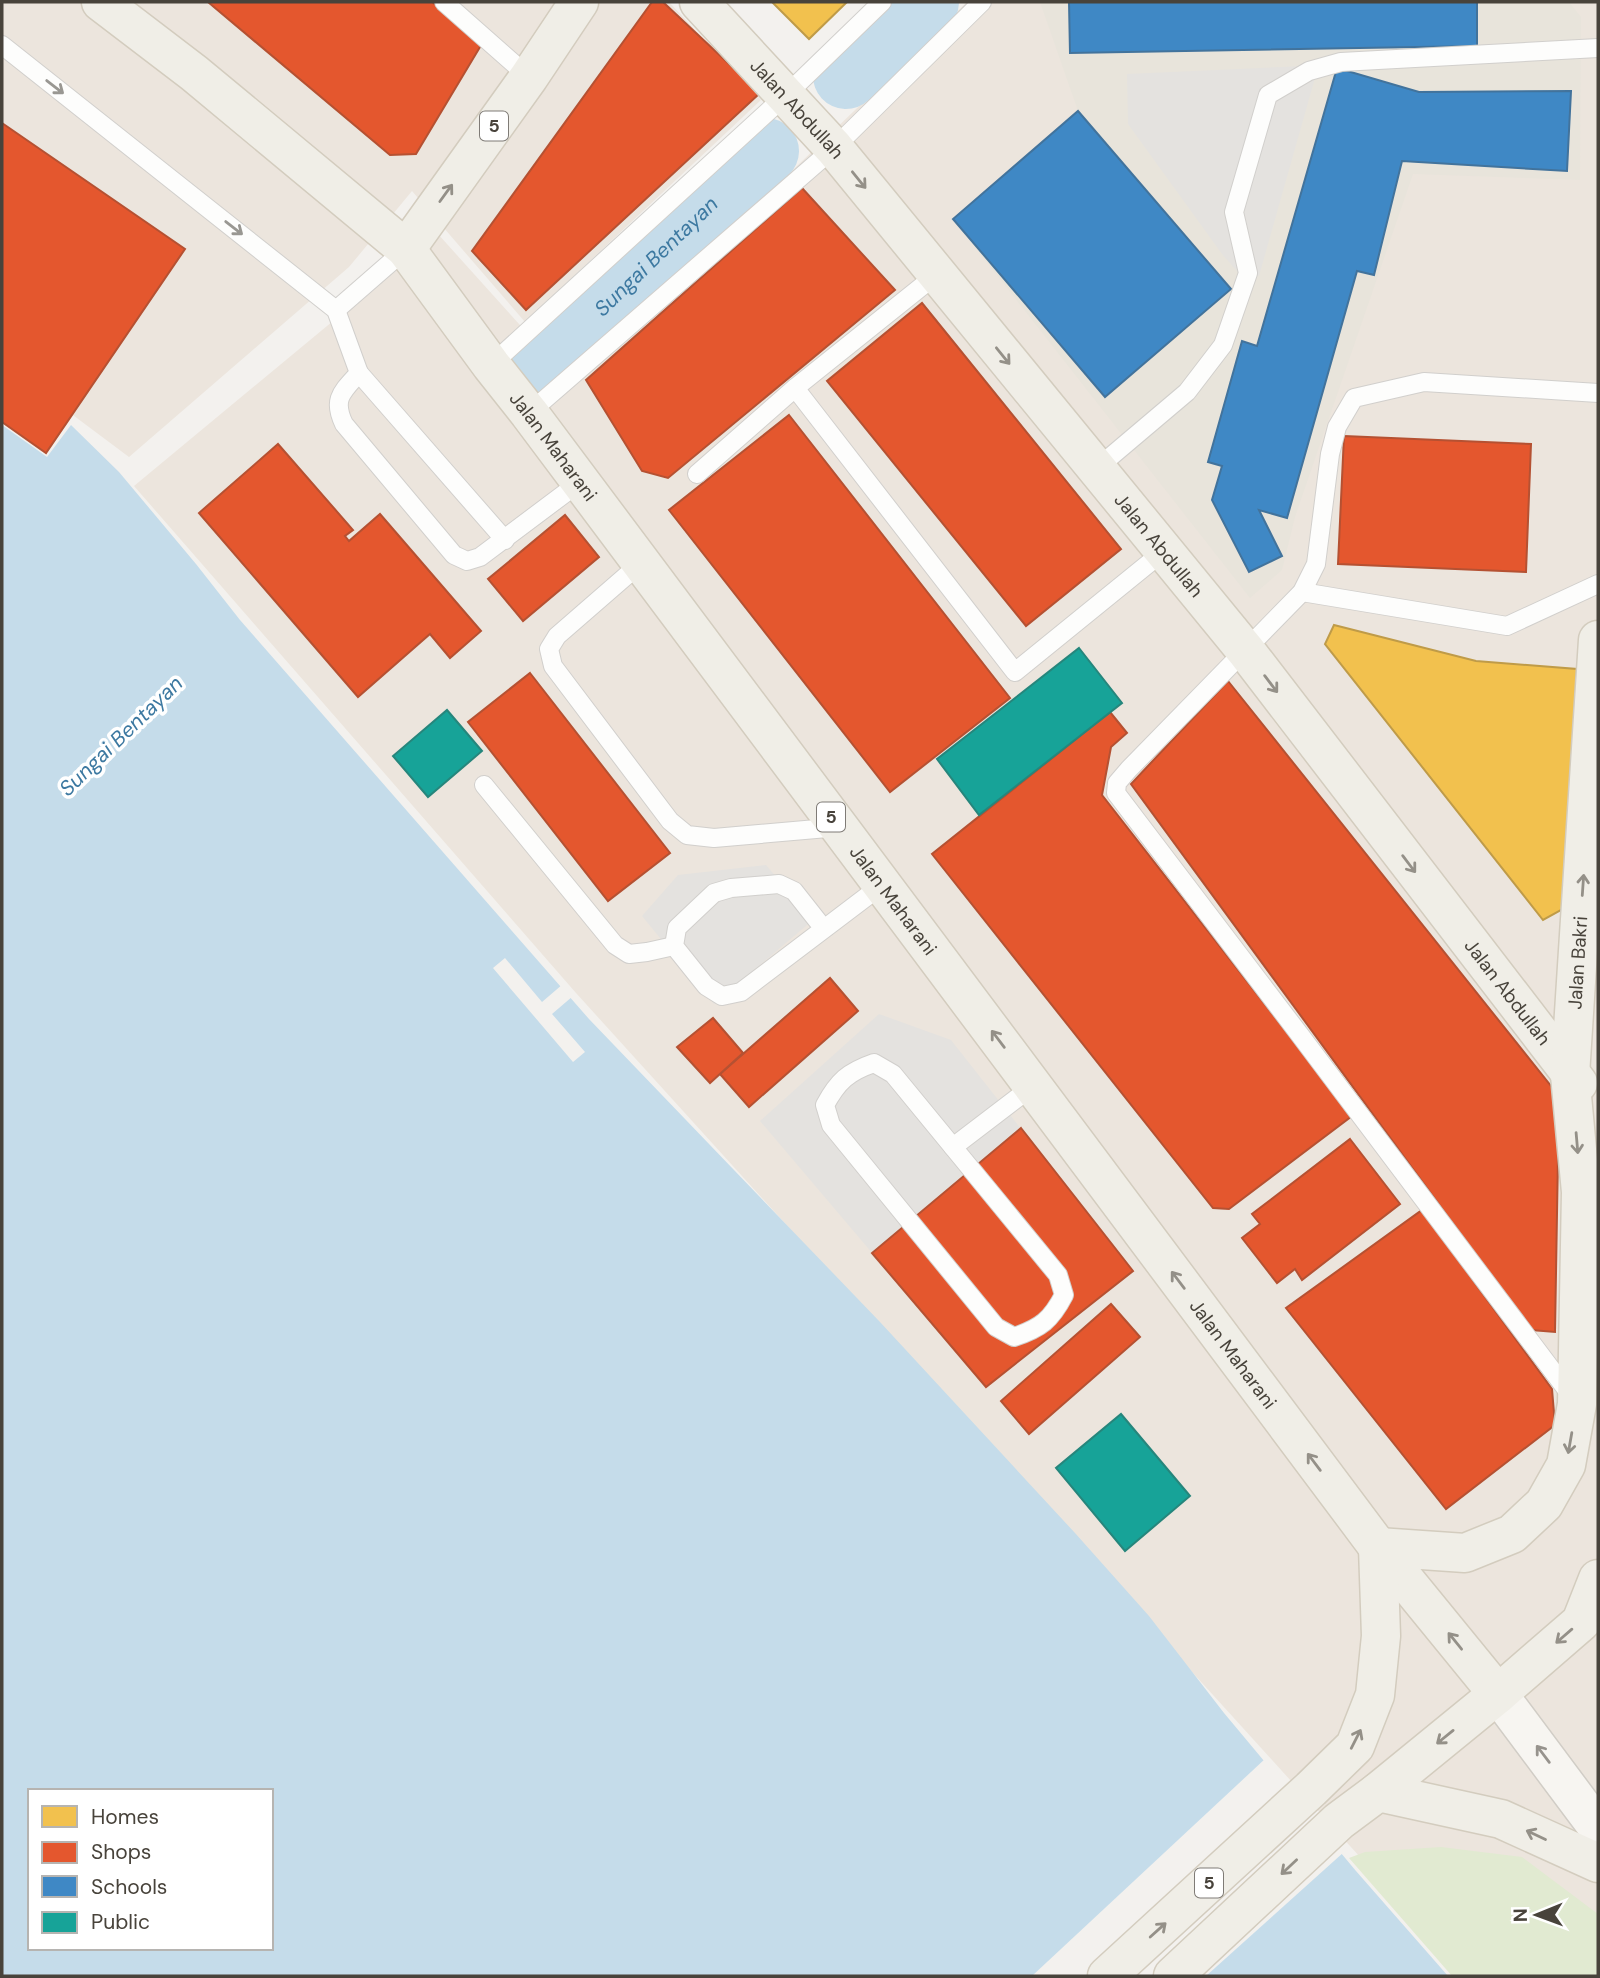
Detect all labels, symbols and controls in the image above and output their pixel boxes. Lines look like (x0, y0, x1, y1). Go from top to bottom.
street label: Jalan Abdullah (745, 53, 850, 164)
one-way arrow (46, 80, 64, 95)
road number: 5 (480, 112, 508, 140)
one-way arrow (851, 170, 867, 188)
one-way arrow (438, 184, 453, 203)
water label: Sungai Bentayan (588, 190, 724, 322)
one-way arrow (224, 221, 242, 236)
one-way arrow (995, 346, 1011, 364)
street label: Jalan Maharani (504, 386, 603, 506)
street label: Jalan Abdullah (1109, 488, 1209, 602)
water label: Sungai Bentayan (53, 670, 189, 802)
one-way arrow (1264, 674, 1279, 692)
road number: 5 (817, 802, 845, 832)
street label: Jalan Maharani (844, 840, 943, 960)
one-way arrow (1402, 855, 1417, 873)
one-way arrow (1576, 874, 1589, 897)
street label: Jalan Bakri (1562, 915, 1593, 1010)
street label: Jalan Abdullah (1459, 934, 1557, 1050)
one-way arrow (990, 1030, 1005, 1049)
one-way arrow (1570, 1131, 1583, 1154)
one-way arrow (1171, 1271, 1185, 1290)
street label: Jalan Maharani (1184, 1294, 1283, 1414)
one-way arrow (1563, 1431, 1576, 1454)
one-way arrow (1307, 1453, 1322, 1472)
one-way arrow (1555, 1628, 1573, 1644)
one-way arrow (1447, 1632, 1463, 1650)
one-way arrow (1350, 1729, 1364, 1750)
one-way arrow (1437, 1729, 1455, 1744)
one-way arrow (1536, 1745, 1550, 1764)
legend (28, 1789, 273, 1950)
text: Homes (91, 1803, 159, 1831)
one-way arrow (1526, 1828, 1547, 1841)
text: Shops (91, 1838, 151, 1866)
one-way arrow (1281, 1859, 1298, 1876)
road number: 5 (1195, 1868, 1223, 1898)
text: Schools (91, 1873, 167, 1901)
north arrow (1502, 1880, 1572, 1950)
text: Public (91, 1908, 150, 1936)
text: N (1508, 1908, 1533, 1922)
one-way arrow (1148, 1922, 1166, 1938)

